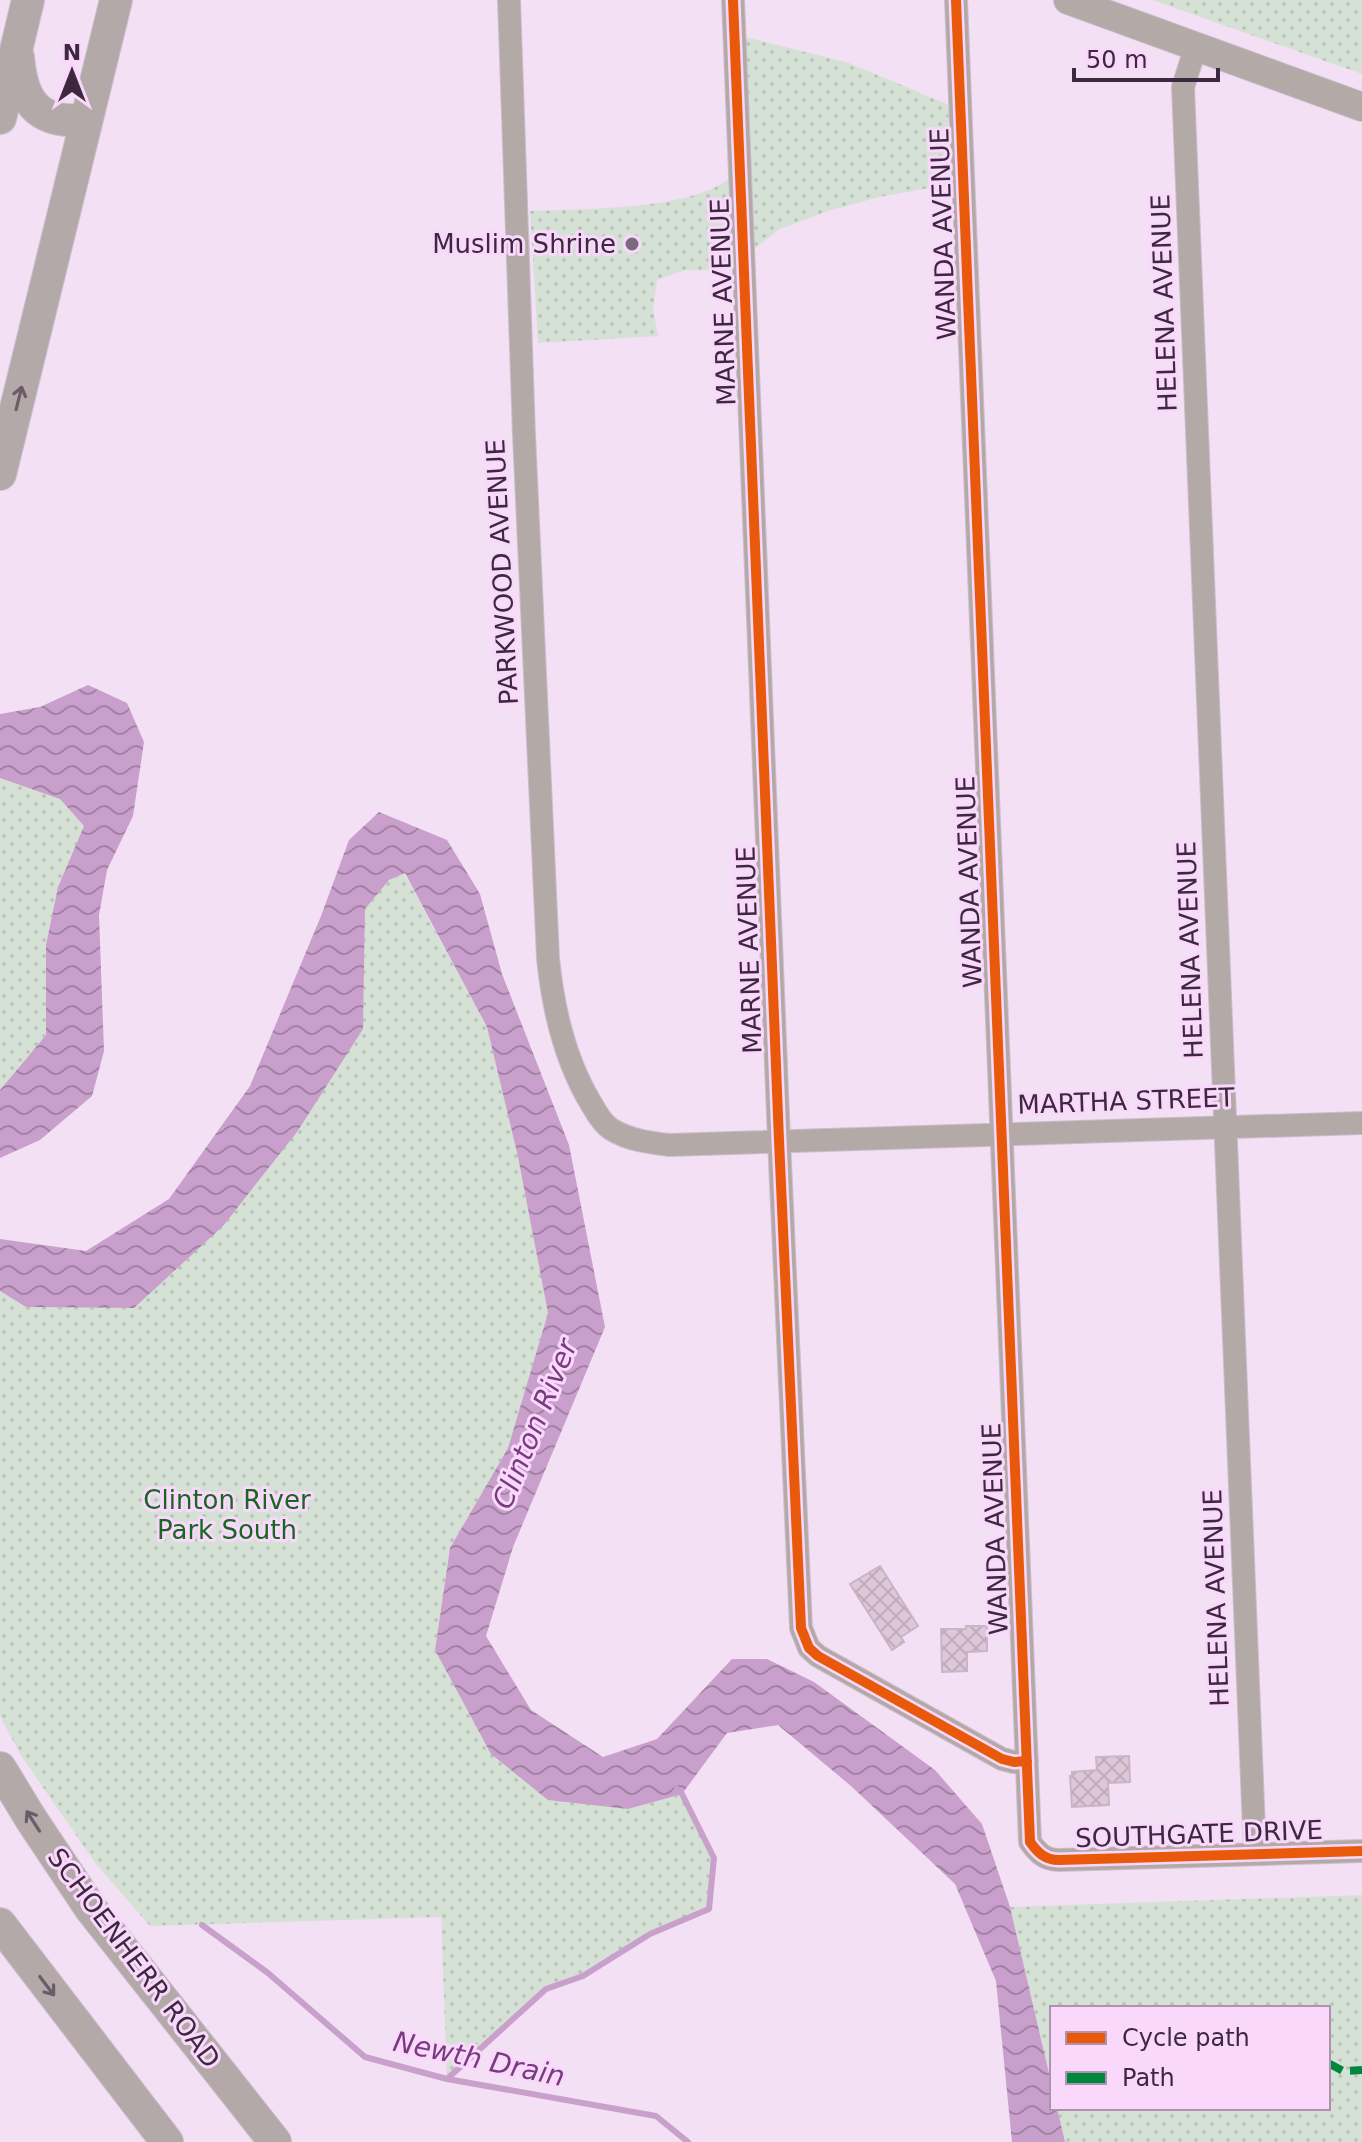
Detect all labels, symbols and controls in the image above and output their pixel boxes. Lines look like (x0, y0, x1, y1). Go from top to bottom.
north arrow (32, 32, 112, 112)
scale bar (1074, 32, 1218, 82)
text: N (63, 40, 81, 65)
text: 50 m (1086, 46, 1148, 74)
street label: WANDA AVENUE (924, 127, 962, 341)
street label: HELENA AVENUE (1145, 194, 1183, 412)
street label: MARNE AVENUE (704, 198, 742, 406)
place label: Muslim Shrine (432, 229, 616, 259)
marker: Muslim Shrine (623, 235, 641, 253)
one-way arrow (12, 386, 27, 412)
street label: PARKWOOD AVENUE (480, 438, 524, 706)
street label: WANDA AVENUE (950, 775, 988, 989)
street label: HELENA AVENUE (1171, 841, 1209, 1059)
street label: MARNE AVENUE (730, 846, 768, 1054)
street label: MARTHA STREET (1017, 1082, 1235, 1120)
water label: Clinton River (486, 1333, 585, 1514)
street label: WANDA AVENUE (976, 1422, 1014, 1636)
park label: Clinton River Park South (143, 1485, 311, 1545)
street label: HELENA AVENUE (1197, 1489, 1235, 1707)
one-way arrow (24, 1810, 40, 1833)
street label: SOUTHGATE DRIVE (1075, 1815, 1323, 1853)
street label: SCHOENHERR ROAD (42, 1842, 226, 2074)
one-way arrow (38, 1975, 55, 1996)
legend (1050, 2006, 1330, 2110)
text: Cycle path (1122, 2024, 1250, 2052)
water label: Newth Drain (390, 2025, 568, 2093)
text: Path (1122, 2064, 1175, 2092)

